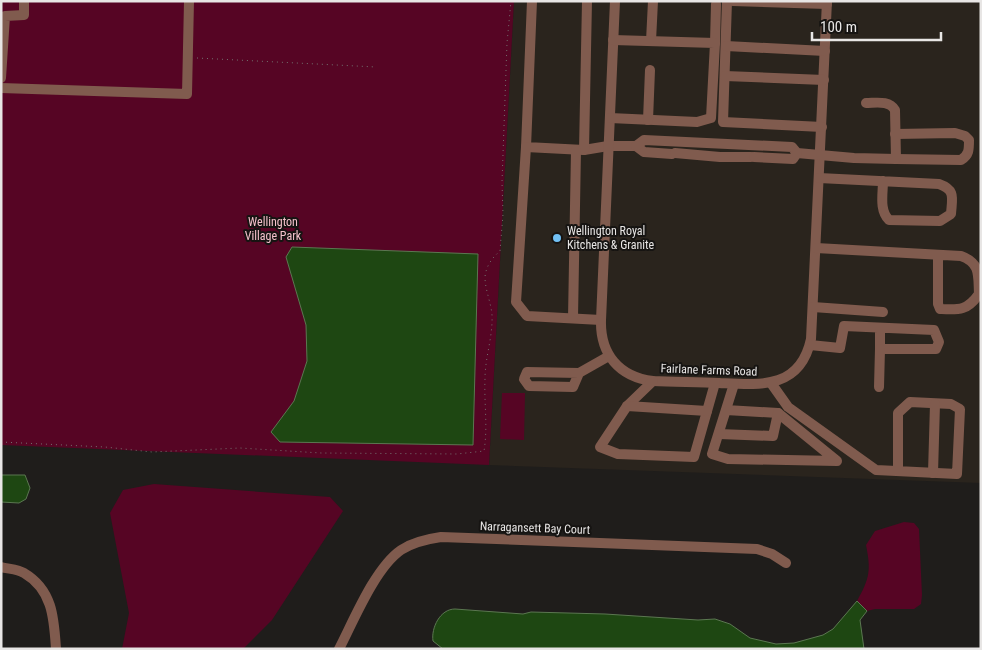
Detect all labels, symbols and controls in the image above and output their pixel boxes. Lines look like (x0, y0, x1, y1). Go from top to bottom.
scale bar (812, 10, 941, 42)
text: 100 m (820, 18, 857, 36)
park label: Wellington Village Park (245, 215, 302, 243)
place label: Wellington Royal Kitchens & Granite (567, 224, 655, 252)
marker: Wellington Royal Kitchens & Granite (551, 232, 563, 244)
street label: Fairlane Farms Road (660, 361, 758, 379)
street label: Narragansett Bay Court (480, 519, 591, 537)

